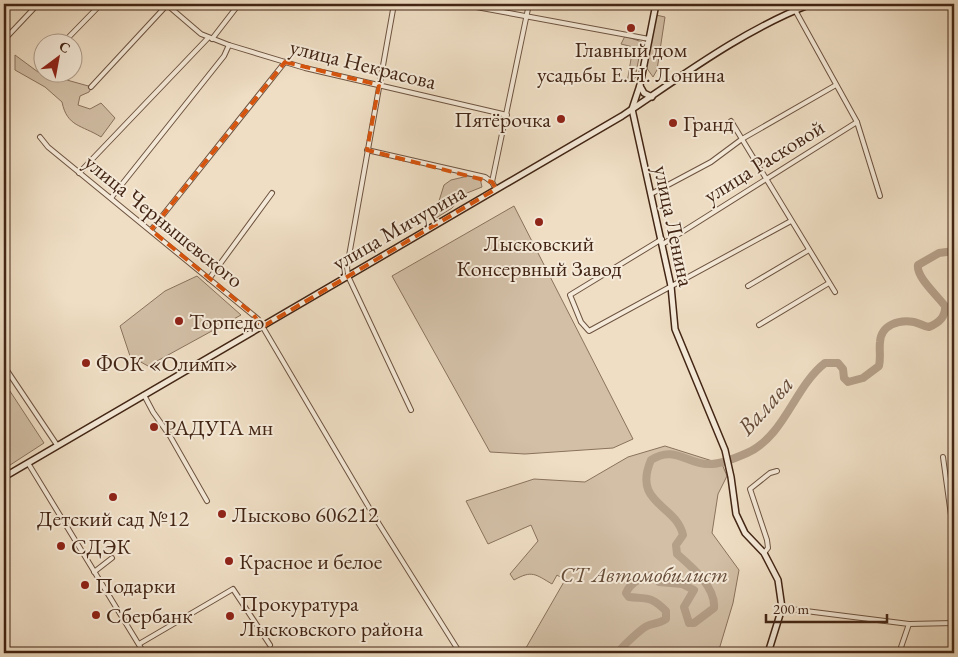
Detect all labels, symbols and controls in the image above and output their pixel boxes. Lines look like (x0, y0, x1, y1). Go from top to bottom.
marker: Главный дом усадьбы Е.Н. Лонина (625, 22, 637, 34)
north arrow (32, 32, 82, 82)
street label: улица Некрасова (287, 32, 439, 96)
place label: Главный дом усадьбы Е.Н. Лонина (537, 35, 725, 89)
text: С (56, 37, 74, 57)
place label: Пятёрочка (454, 105, 551, 134)
place label: Гранд (683, 109, 733, 138)
street label: улица Расковой (698, 112, 830, 210)
marker: Пятёрочка (555, 113, 567, 125)
marker: Гранд (667, 117, 679, 129)
street label: улица Чернышевского (78, 148, 250, 294)
street label: улица Ленина (647, 163, 701, 290)
street label: улица Мичурина (327, 177, 471, 277)
marker: Лысковский Консервный Завод (533, 216, 545, 228)
place label: Лысковский Консервный Завод (457, 229, 621, 283)
place label: Торпедо (189, 307, 264, 336)
marker: Торпедо (173, 315, 185, 327)
place label: ФОК «Олимп» (96, 349, 238, 378)
marker: ФОК «Олимп» (80, 357, 92, 369)
water label: Валава (729, 369, 800, 442)
place label: РАДУГА мн (164, 413, 273, 442)
marker: РАДУГА мн (148, 421, 160, 433)
marker: Детский сад №12 (107, 491, 119, 503)
place label: Лысково 606212 (232, 500, 379, 529)
place label: Детский сад №12 (37, 504, 189, 533)
marker: Лысково 606212 (216, 508, 228, 520)
place label: СДЭК (71, 532, 131, 561)
marker: СДЭК (55, 540, 67, 552)
place label: Красное и белое (239, 547, 383, 576)
marker: Красное и белое (223, 555, 235, 567)
park label: СТ Автомобилист (560, 560, 728, 589)
place label: Подарки (95, 571, 176, 600)
marker: Подарки (79, 579, 91, 591)
place label: Прокуратура Лысковского района (240, 589, 423, 643)
scale bar (766, 592, 887, 624)
text: 200 m (773, 599, 810, 618)
place label: Сбербанк (106, 601, 193, 630)
marker: Сбербанк (90, 609, 102, 621)
marker: Прокуратура Лысковского района (224, 610, 236, 622)

